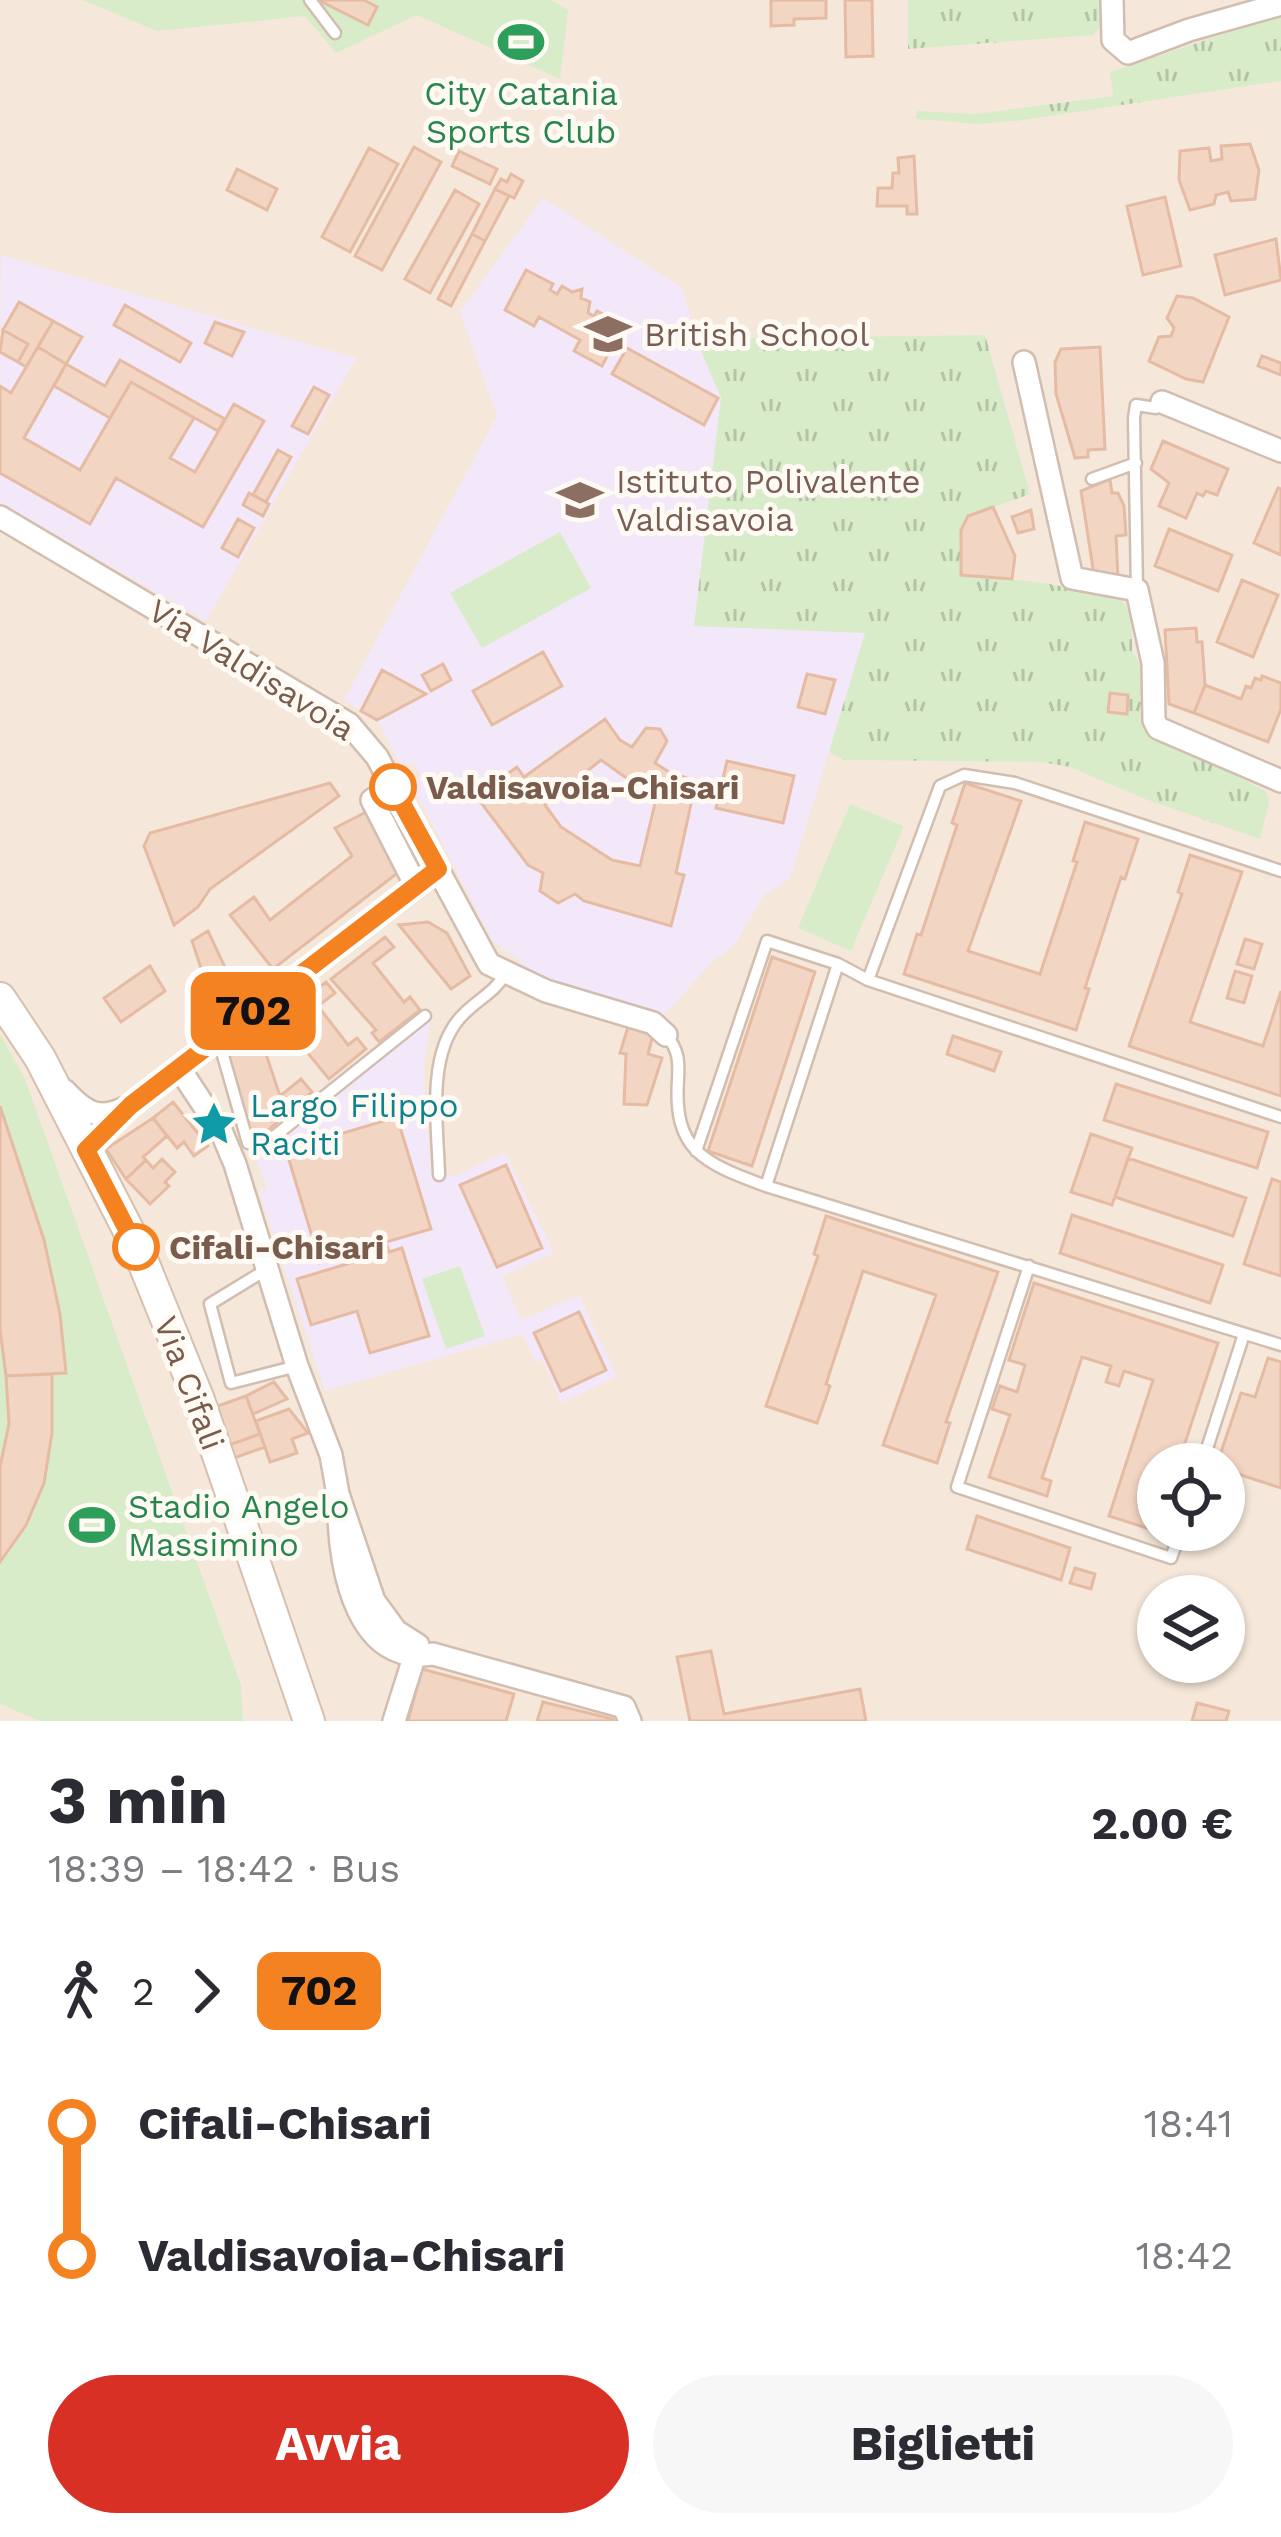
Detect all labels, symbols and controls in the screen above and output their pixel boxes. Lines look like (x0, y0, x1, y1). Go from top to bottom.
sports icon: City Catania Sports Club (496, 17, 546, 67)
place label: City Catania Sports Club (424, 74, 618, 151)
school or university icon: British School (583, 309, 633, 359)
place label: British School (644, 315, 869, 354)
place label: Istituto Polivalente Valdisavoia (616, 462, 921, 539)
school or university icon: Istituto Polivalente Valdisavoia (555, 475, 605, 525)
street label: Via Valdisavoia (141, 590, 362, 748)
marker: Valdisavoia-Chisari (371, 765, 415, 809)
place label: Valdisavoia-Chisari (426, 768, 739, 807)
line badge: 702 (184, 972, 322, 1050)
text: 702 (215, 986, 291, 1035)
place label: Largo Filippo Raciti (250, 1086, 459, 1163)
place icon: Largo Filippo Raciti (189, 1099, 239, 1149)
marker: Cifali-Chisari (114, 1225, 158, 1269)
place label: Cifali-Chisari (169, 1228, 384, 1267)
street label: Via Cifali (146, 1311, 233, 1456)
map controls (1137, 1443, 1245, 1683)
button: locate (1137, 1443, 1245, 1551)
place label: Stadio Angelo Massimino (128, 1487, 350, 1564)
sports icon: Stadio Angelo Massimino (67, 1500, 117, 1550)
button: layers (1137, 1575, 1245, 1683)
text: 3 min (48, 1762, 228, 1839)
text: 2.00 € (1091, 1797, 1233, 1850)
text: 18:39 – 18:42 · Bus (48, 1846, 400, 1891)
icon: walk (48, 1958, 114, 2024)
icon: forward (173, 1958, 239, 2024)
text: 702 (281, 1966, 357, 2015)
text: 2 (132, 1969, 155, 2014)
text: Cifali-Chisari (138, 2097, 432, 2150)
text: 18:41 (1144, 2101, 1233, 2146)
text: Valdisavoia-Chisari (138, 2229, 565, 2282)
text: 18:42 (1136, 2233, 1233, 2278)
button: Avvia (48, 2375, 629, 2513)
button: Biglietti (653, 2375, 1233, 2513)

